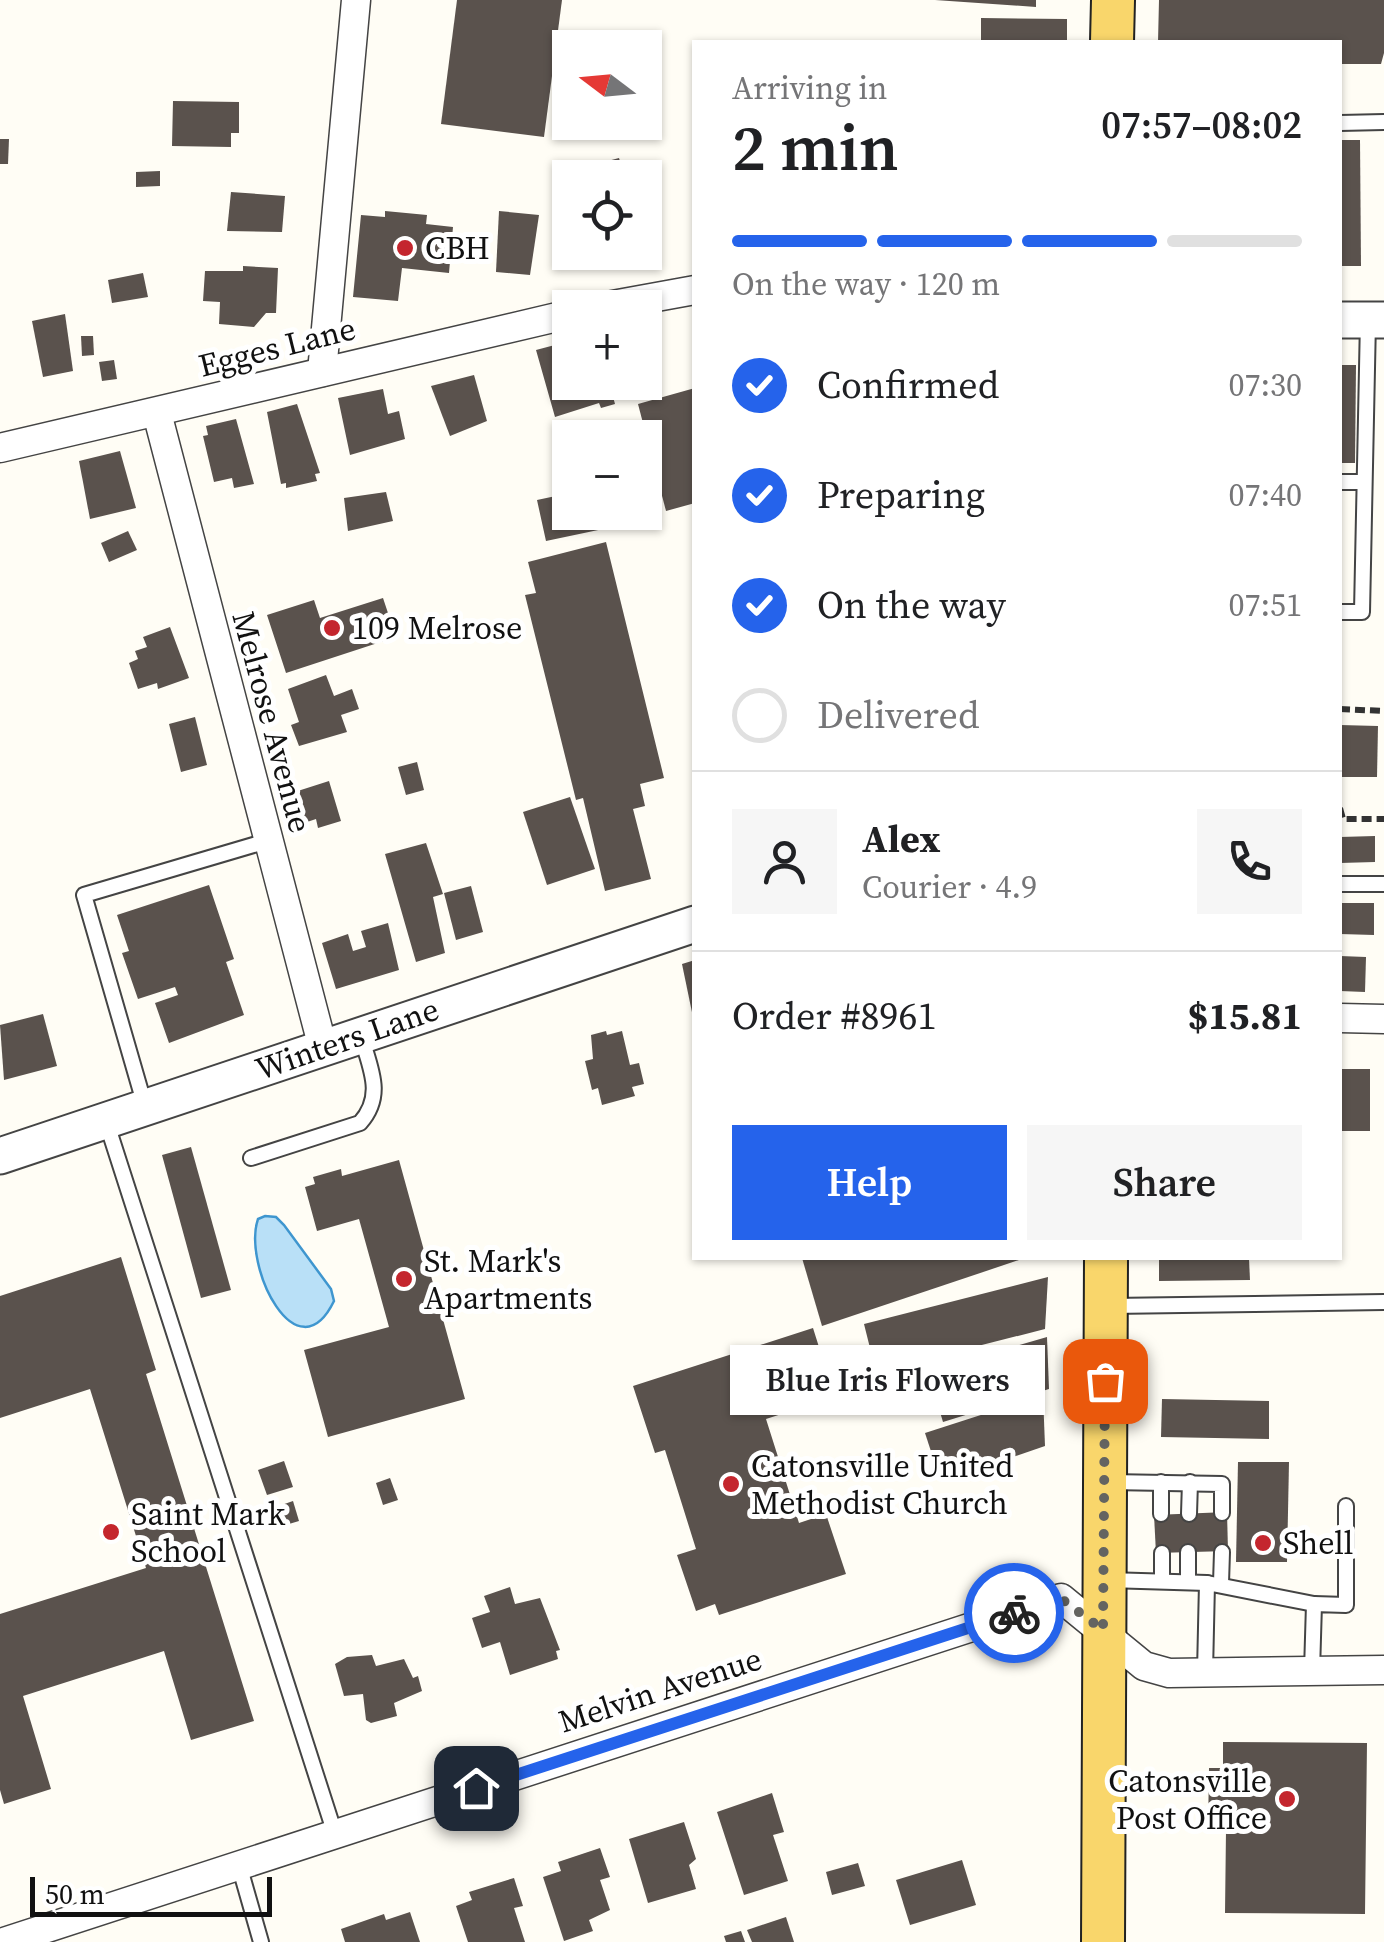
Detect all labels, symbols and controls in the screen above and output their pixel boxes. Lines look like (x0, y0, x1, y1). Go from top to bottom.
north arrow (552, 30, 662, 140)
map controls (552, 30, 662, 530)
text: Arriving in (732, 66, 887, 110)
text: 07:57–08:02 (1101, 99, 1302, 151)
text: 2 min (732, 103, 899, 192)
button: locate (552, 160, 662, 270)
place label: CBH (425, 226, 490, 270)
marker: CBH (394, 237, 416, 259)
text: On the way · 120 m (732, 262, 1000, 306)
button: + (552, 290, 662, 400)
street label: Egges Lane (194, 306, 360, 388)
icon: check (732, 358, 787, 413)
text: Confirmed (817, 359, 999, 411)
text: 07:30 (1228, 363, 1302, 407)
button: − (552, 420, 662, 530)
icon: check (732, 468, 787, 523)
text: Preparing (817, 469, 985, 521)
text: 07:40 (1228, 473, 1302, 517)
icon: check (732, 578, 787, 633)
text: On the way (817, 579, 1006, 631)
text: 07:51 (1228, 583, 1302, 627)
place label: 109 Melrose (352, 606, 522, 650)
street label: Melrose Avenue (221, 607, 323, 837)
marker: 109 Melrose (321, 617, 343, 639)
text: Delivered (817, 689, 980, 741)
button: person (732, 809, 837, 914)
button: phone (1197, 809, 1302, 914)
text: Alex (862, 813, 940, 865)
text: Courier · 4.9 (862, 865, 1037, 909)
street label: Winters Lane (250, 987, 444, 1091)
text: Order #8961 (732, 990, 936, 1042)
text: $15.81 (1188, 990, 1302, 1042)
button: Help (732, 1125, 1007, 1240)
button: Share (1027, 1125, 1302, 1240)
place label: St. Mark's Apartments (424, 1239, 592, 1320)
marker: St. Mark's Apartments (393, 1268, 415, 1290)
pin (1063, 1339, 1148, 1424)
callout: Blue Iris Flowers (730, 1346, 1045, 1416)
icon: bag (1078, 1354, 1133, 1409)
text: Blue Iris Flowers (765, 1358, 1010, 1402)
place label: Catonsville United Methodist Church (751, 1444, 1013, 1525)
marker: Catonsville United Methodist Church (720, 1473, 742, 1495)
place label: Saint Mark School (131, 1492, 286, 1573)
marker: Saint Mark School (100, 1521, 122, 1543)
place label: Shell (1283, 1521, 1353, 1565)
marker: Shell (1252, 1532, 1274, 1554)
courier (964, 1563, 1064, 1663)
icon: bike (987, 1586, 1042, 1641)
street label: Melvin Avenue (553, 1636, 767, 1744)
pin (434, 1746, 519, 1831)
place label: Catonsville Post Office (1108, 1759, 1267, 1840)
icon: home (449, 1761, 504, 1816)
marker: Catonsville Post Office (1276, 1788, 1298, 1810)
scale bar (30, 1872, 272, 1916)
text: 50 m (45, 1875, 105, 1913)

